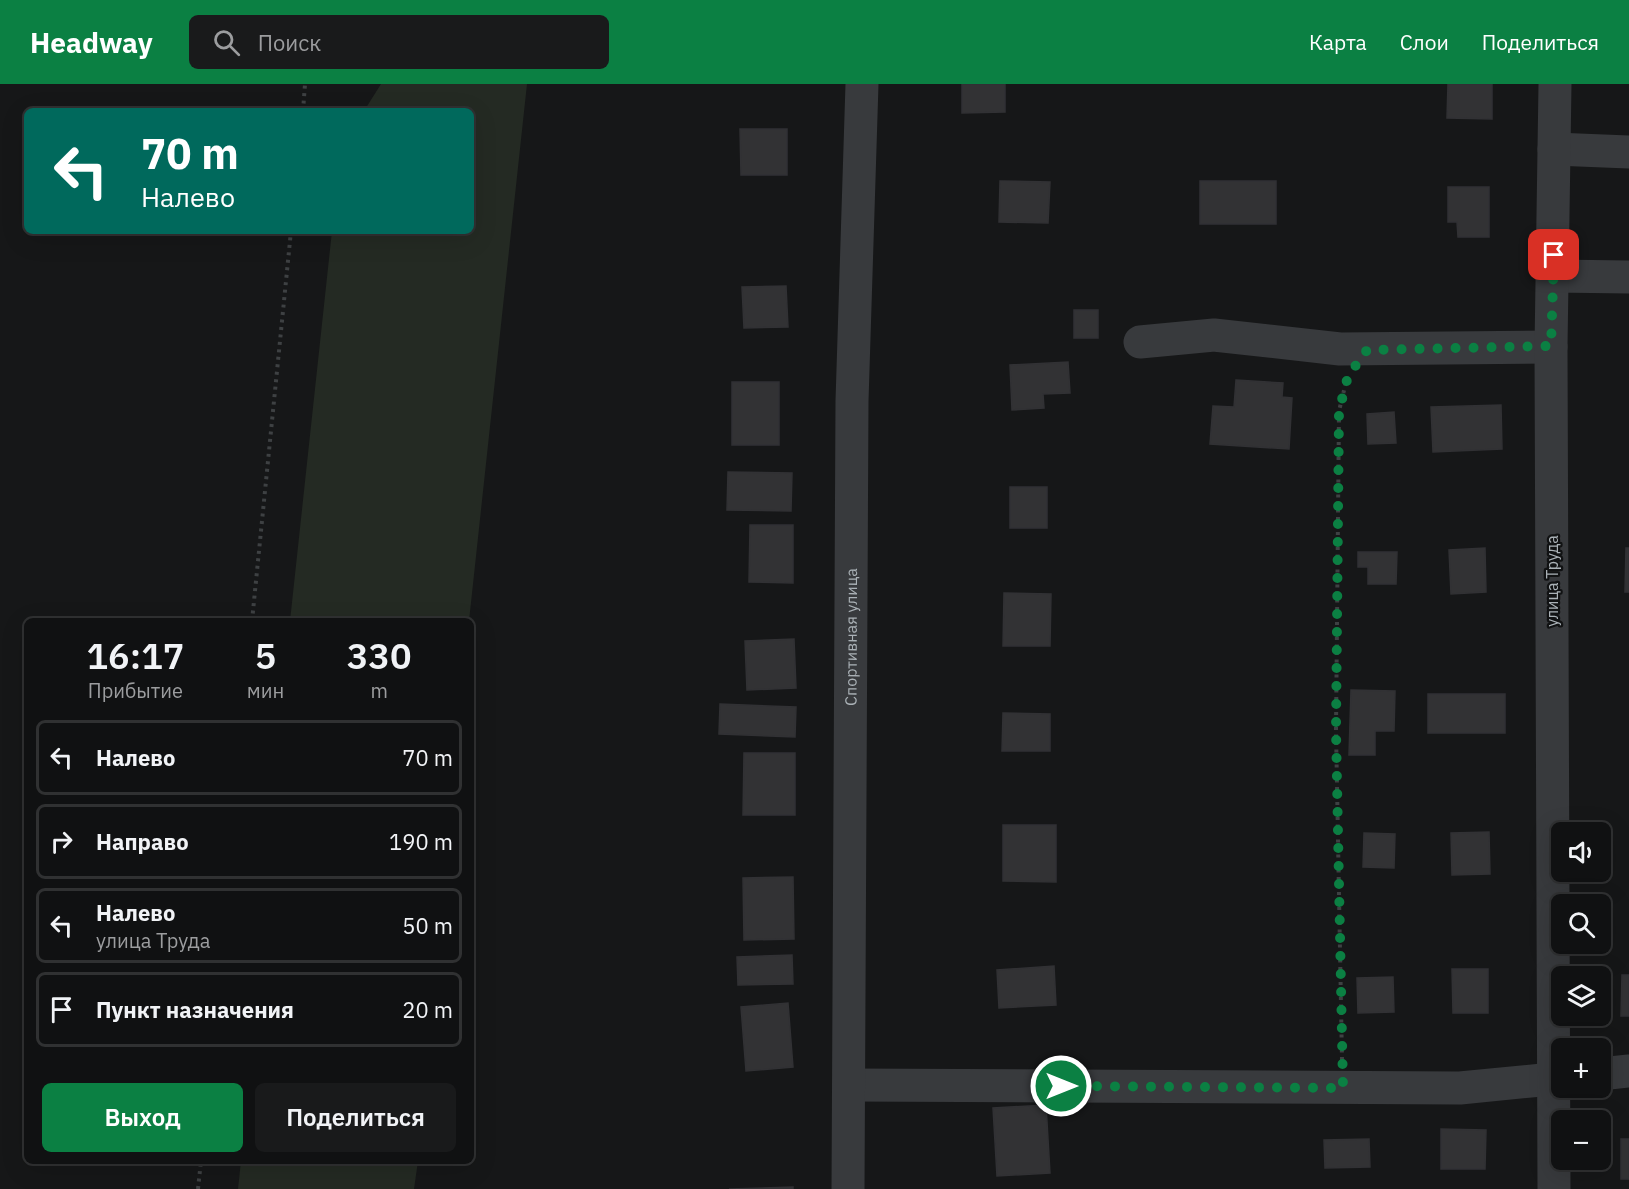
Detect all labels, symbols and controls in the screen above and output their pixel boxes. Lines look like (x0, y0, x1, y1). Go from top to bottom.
search box (189, 15, 609, 69)
text: Headway (30, 24, 153, 61)
icon: search (210, 26, 243, 59)
text: Поиск (258, 28, 321, 57)
text: Карта (1309, 28, 1367, 56)
text: Слои (1400, 28, 1449, 56)
text: Поделиться (1482, 28, 1599, 56)
text: 70 m (141, 126, 239, 181)
icon: left (42, 132, 120, 210)
text: Налево (141, 179, 235, 214)
pin (1528, 229, 1579, 280)
icon: arrive (1537, 238, 1570, 271)
street label: улица Труда (1542, 535, 1562, 627)
street label: Спортивная улица (840, 568, 861, 706)
text: 16:17 (86, 632, 184, 679)
text: 5 (255, 632, 276, 679)
text: 330 (347, 632, 412, 679)
text: Прибытие (88, 677, 183, 704)
text: мин (247, 677, 284, 704)
text: m (370, 677, 388, 704)
icon: left (45, 741, 78, 774)
text: Налево (96, 743, 175, 772)
text: 70 m (402, 743, 453, 772)
map controls (1551, 822, 1611, 1170)
button: sound (1551, 822, 1611, 882)
icon: right (45, 825, 78, 858)
text: Направо (96, 827, 189, 856)
text: 190 m (389, 827, 453, 856)
button: search (1551, 894, 1611, 954)
text: Налево (96, 898, 175, 927)
icon: left (45, 909, 78, 942)
text: 50 m (402, 911, 453, 940)
text: улица Труда (96, 927, 210, 954)
button: layers (1551, 966, 1611, 1026)
icon: arrive (45, 993, 78, 1026)
text: Пункт назначения (96, 995, 294, 1024)
text: 20 m (402, 995, 453, 1024)
button: + (1551, 1038, 1611, 1098)
position arrow (1029, 1054, 1093, 1118)
button: Выход (42, 1083, 243, 1152)
button: Поделиться (255, 1083, 456, 1152)
button: − (1551, 1110, 1611, 1170)

